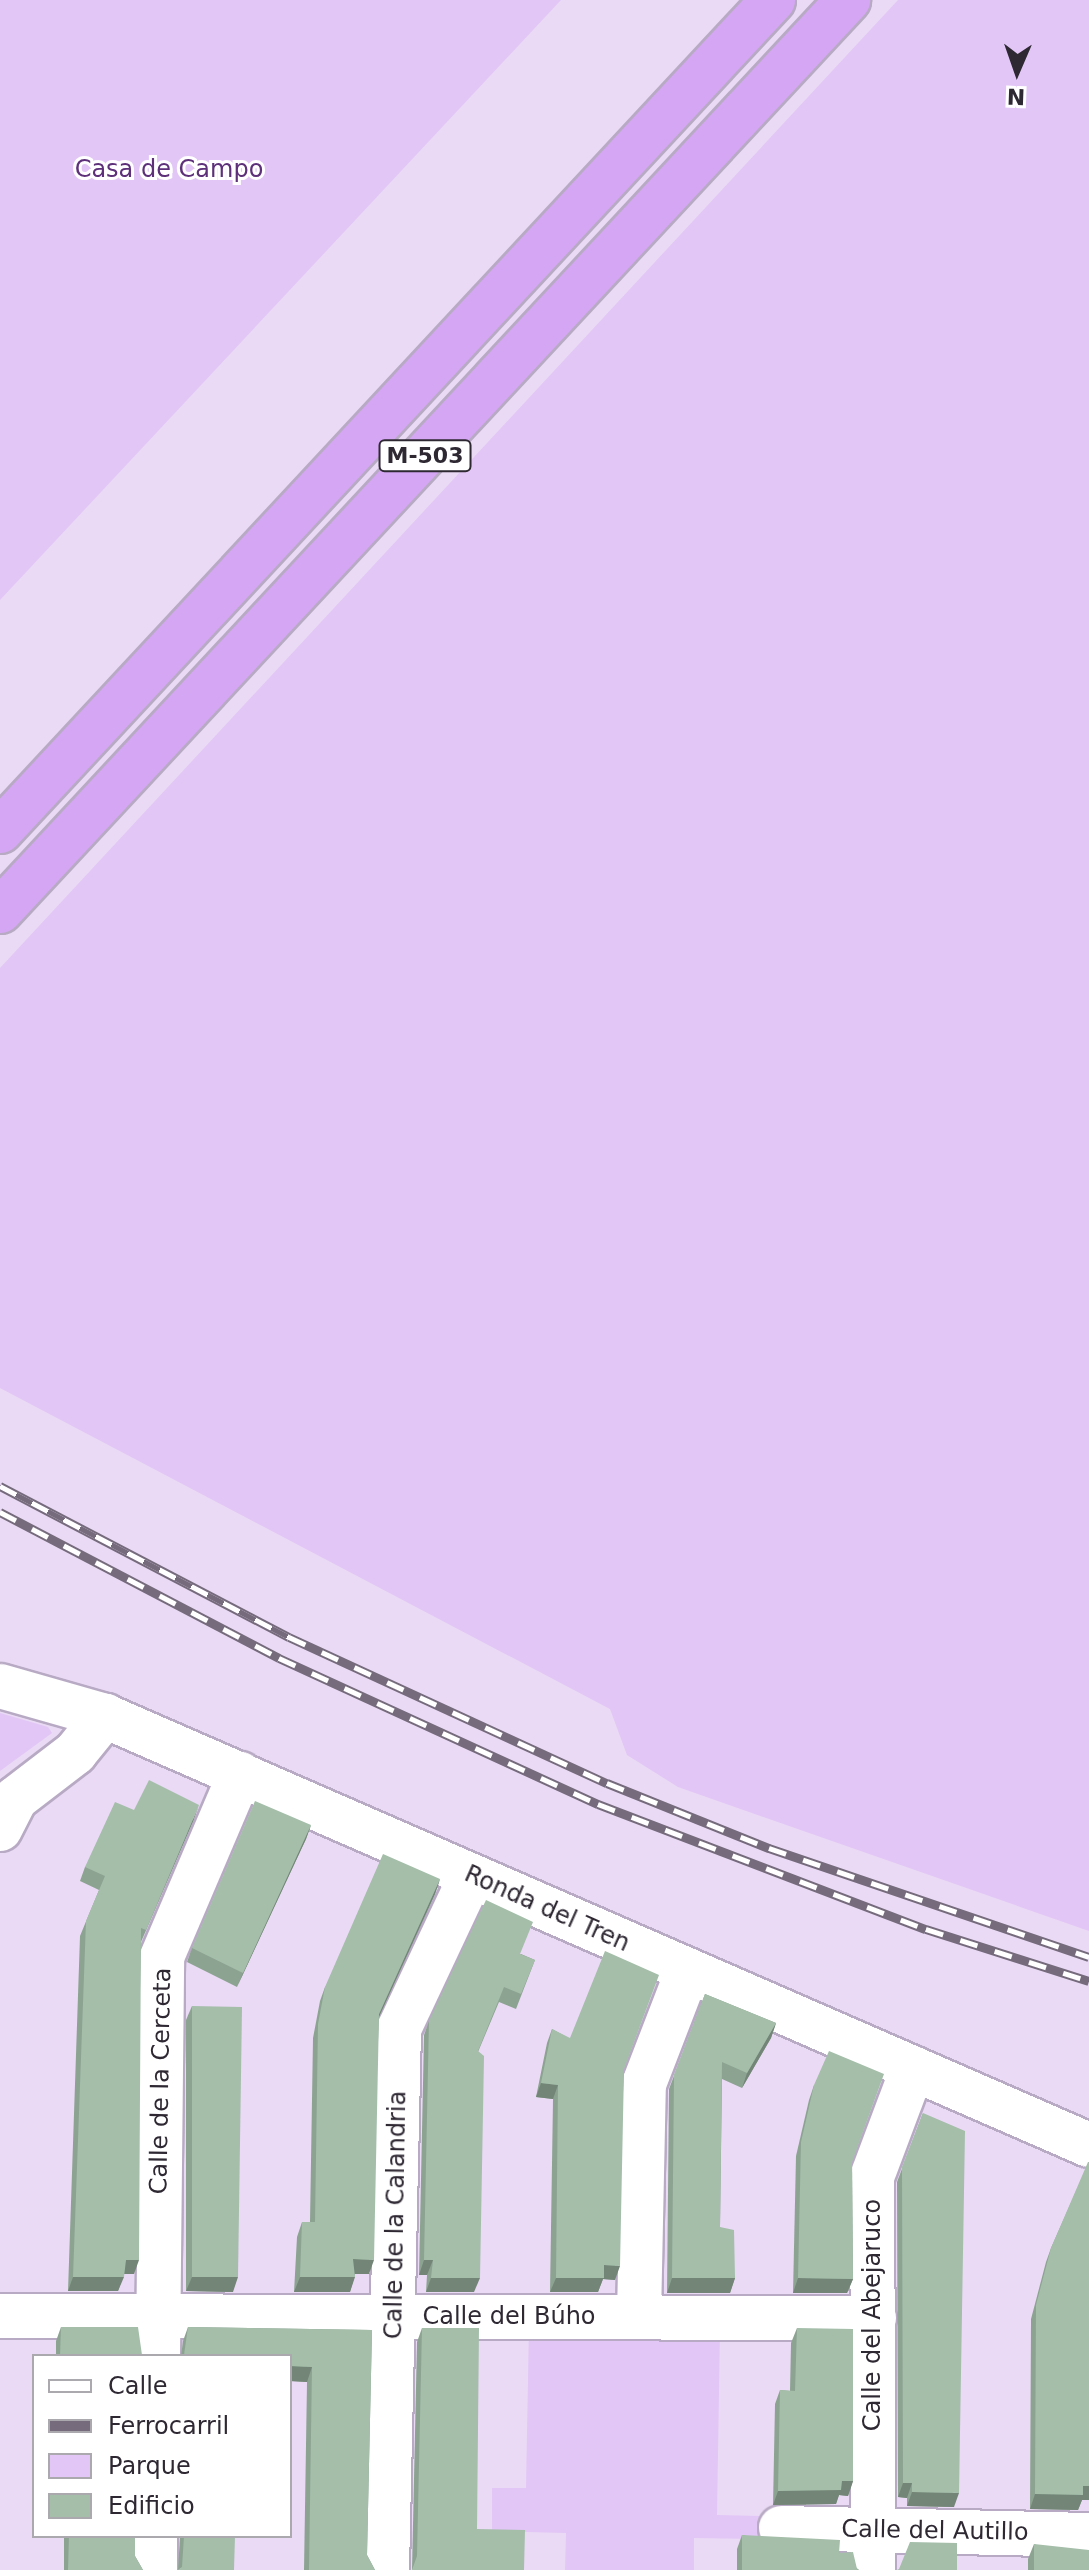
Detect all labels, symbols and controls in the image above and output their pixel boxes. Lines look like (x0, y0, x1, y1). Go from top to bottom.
north arrow (977, 32, 1057, 112)
text: N (1007, 84, 1026, 109)
park label: Casa de Campo (75, 156, 263, 184)
road number: M-503 (377, 438, 473, 474)
street label: Ronda del Tren (460, 1860, 634, 1958)
street label: Calle de la Cerceta (145, 1967, 177, 2195)
street label: Calle de la Calandria (379, 2091, 413, 2339)
street label: Calle del Abejaruco (859, 2199, 887, 2431)
street label: Calle del Búho (422, 2303, 596, 2331)
legend (32, 2354, 292, 2538)
text: Calle (108, 2372, 168, 2400)
text: Ferrocarril (108, 2412, 229, 2440)
text: Parque (108, 2452, 191, 2480)
text: Edificio (108, 2492, 195, 2520)
street label: Calle del Autillo (841, 2515, 1029, 2547)

